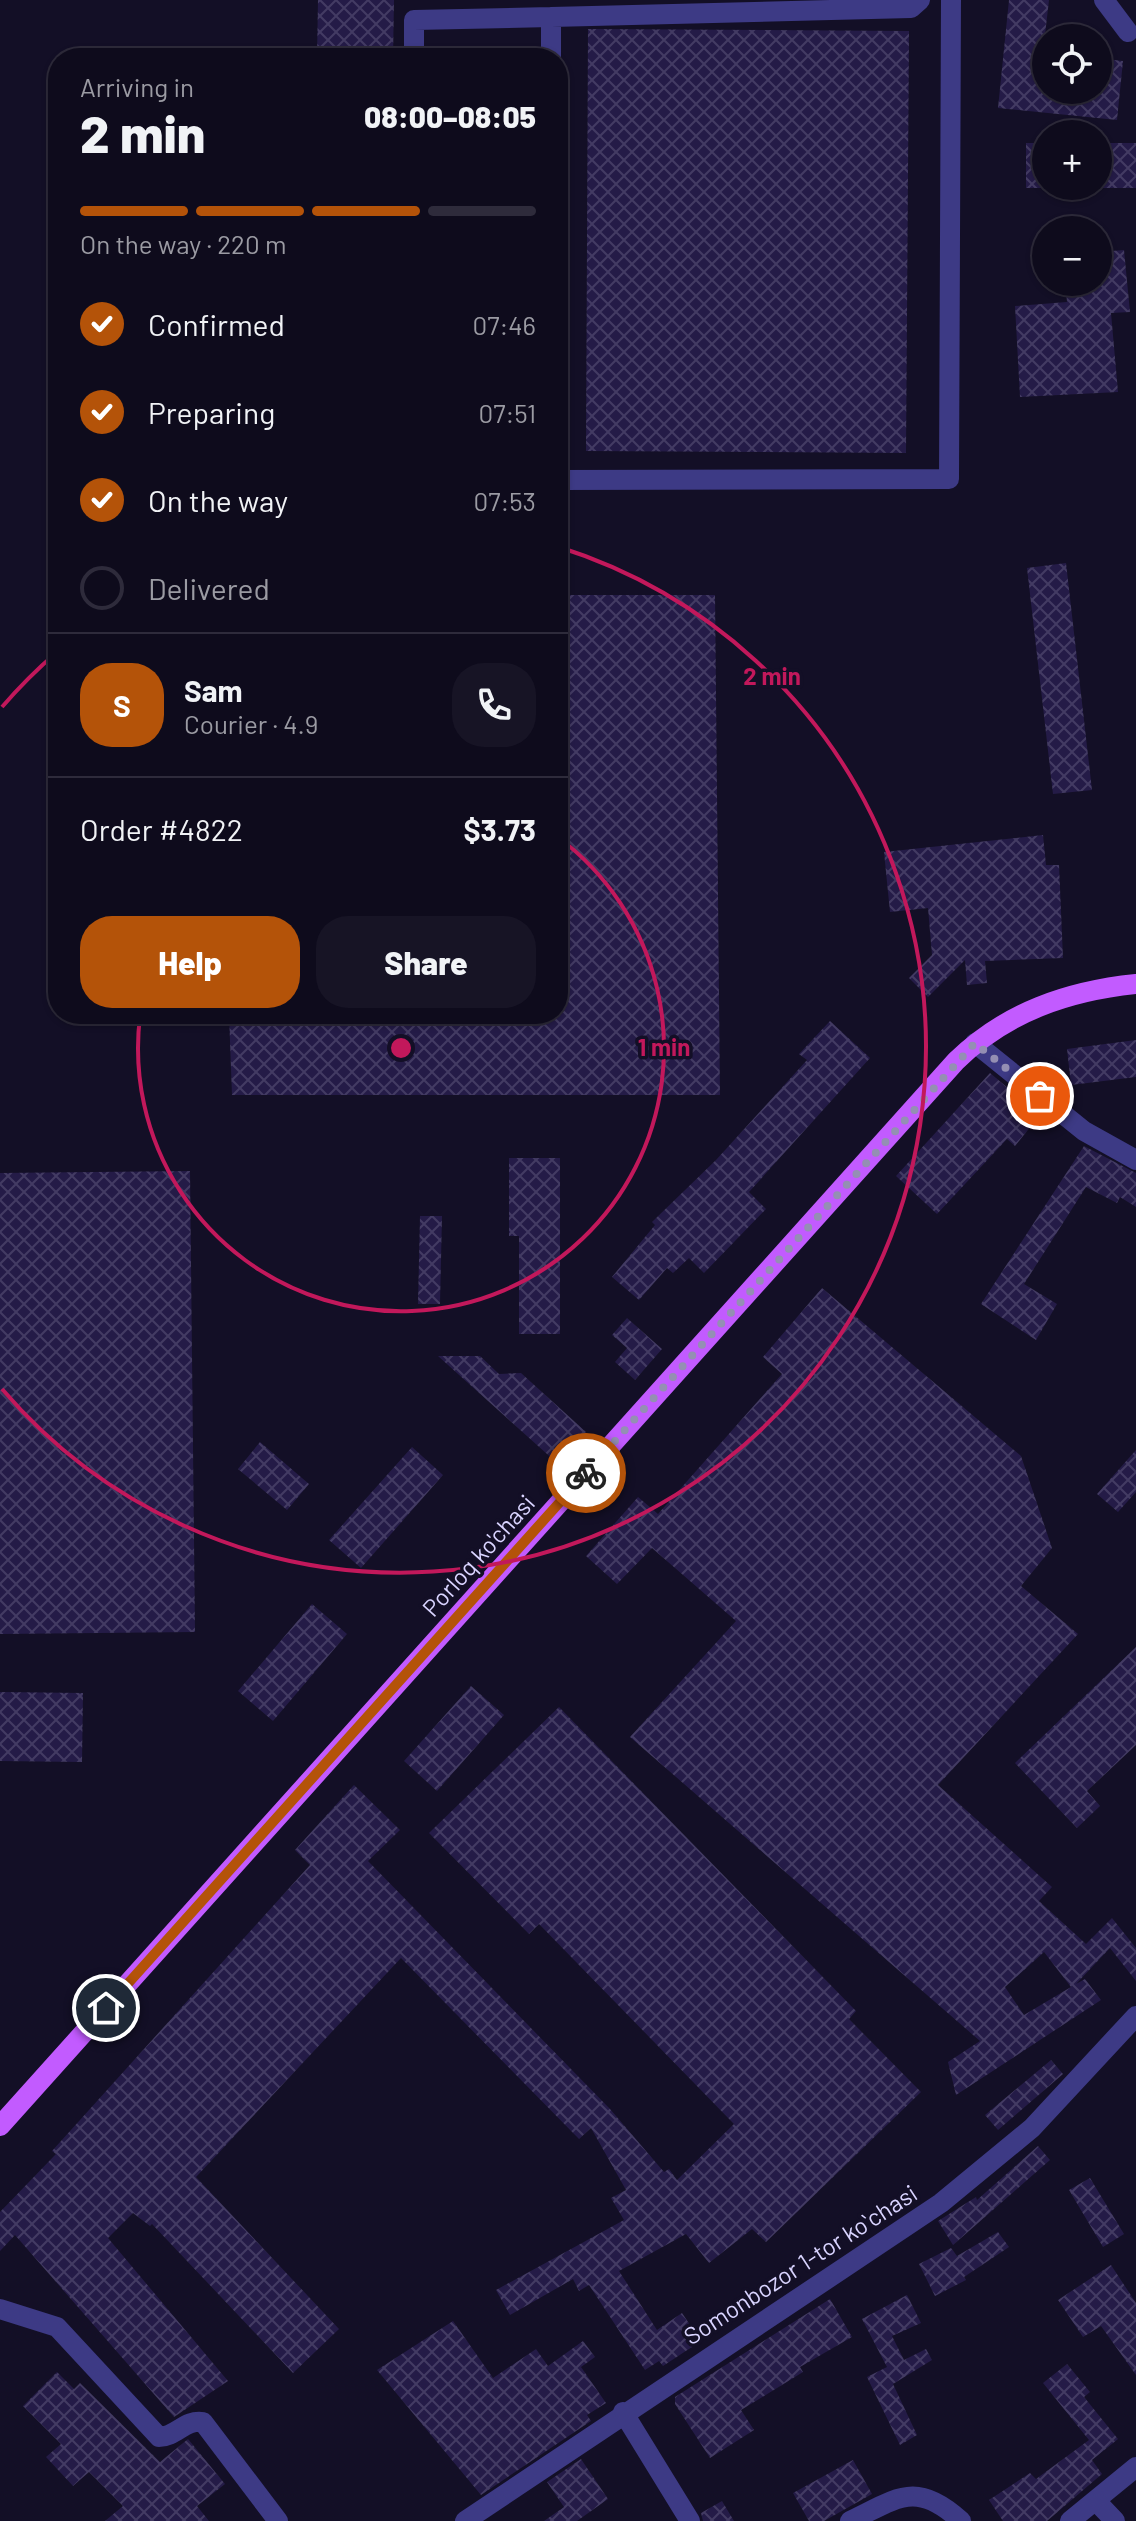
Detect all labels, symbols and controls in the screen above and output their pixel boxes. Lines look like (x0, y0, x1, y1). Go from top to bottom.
map controls (1032, 24, 1112, 296)
button: locate (1032, 24, 1112, 104)
text: Arriving in (80, 71, 194, 102)
text: 08:00–08:05 (364, 98, 536, 134)
text: 2 min (80, 101, 205, 163)
button: + (1032, 120, 1112, 200)
button: − (1032, 216, 1112, 296)
text: On the way · 220 m (80, 228, 286, 259)
icon: check (80, 302, 124, 346)
text: Confirmed (148, 306, 285, 342)
text: 07:46 (472, 309, 536, 340)
icon: check (80, 390, 124, 434)
text: Preparing (148, 394, 275, 430)
text: 07:51 (478, 397, 536, 428)
icon: check (80, 478, 124, 522)
text: On the way (148, 482, 288, 518)
text: 07:53 (473, 485, 536, 516)
text: Delivered (148, 570, 270, 606)
text: 2 min (743, 661, 801, 690)
button: phone (452, 663, 536, 747)
text: Sam (184, 672, 243, 708)
text: S (113, 687, 131, 723)
text: Courier · 4.9 (184, 708, 318, 739)
text: Order #4822 (80, 811, 243, 847)
text: $3.73 (463, 811, 536, 847)
button: Help (80, 916, 300, 1008)
button: Share (316, 916, 536, 1008)
text: 1 min (638, 1032, 690, 1061)
centre of rings (387, 1034, 415, 1062)
pin (1006, 1062, 1074, 1130)
icon: bag (1018, 1074, 1062, 1118)
courier (546, 1433, 626, 1513)
icon: bike (564, 1451, 608, 1495)
street label: Porloq ko'chasi (416, 1488, 540, 1622)
pin (72, 1974, 140, 2042)
icon: home (84, 1986, 128, 2030)
street label: Somonbozor 1-tor koʻchasi (678, 2178, 922, 2350)

